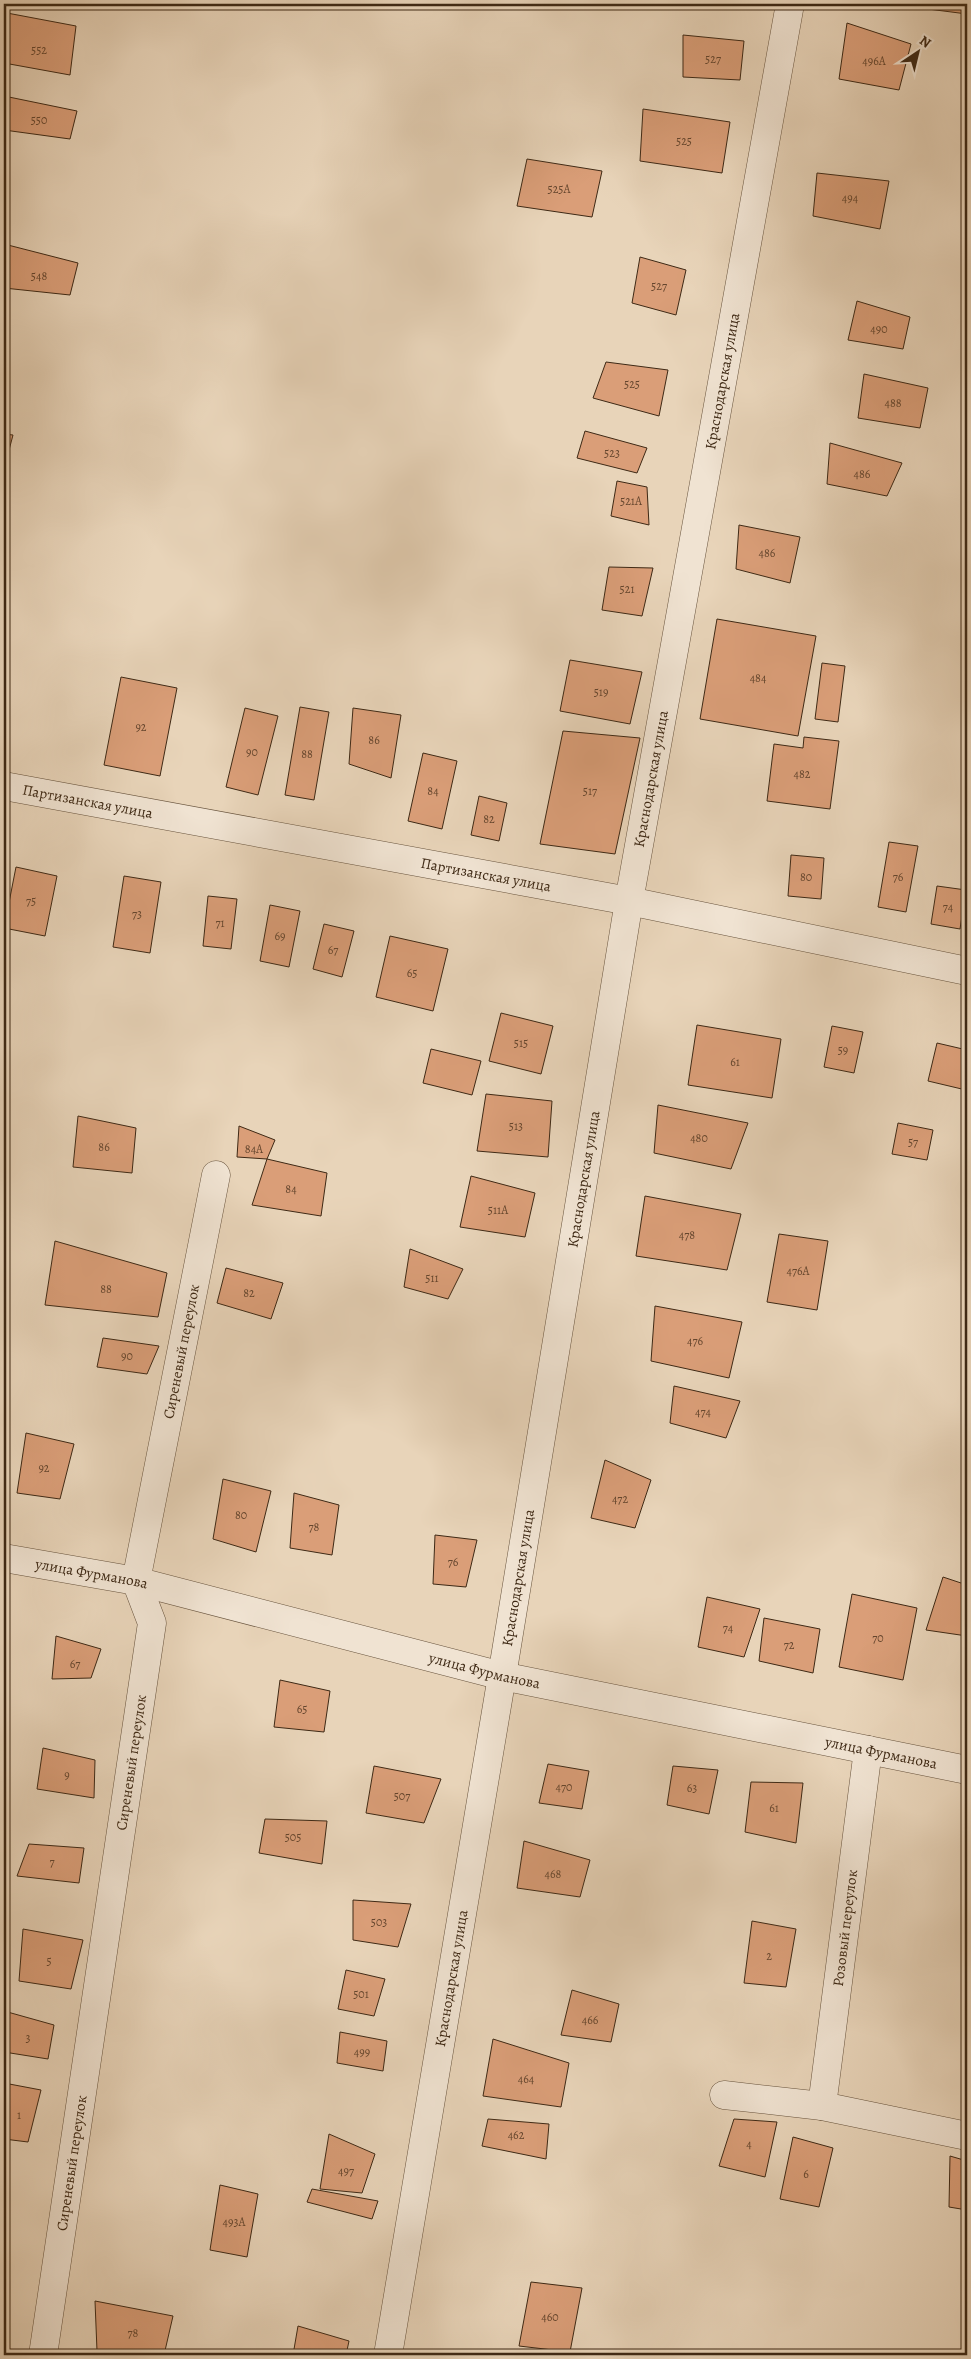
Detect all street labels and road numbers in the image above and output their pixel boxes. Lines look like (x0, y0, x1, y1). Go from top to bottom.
street label: Краснодарская улица (700, 311, 744, 451)
street label: Краснодарская улица (629, 709, 673, 849)
street label: Партизанская улица (21, 780, 155, 823)
street label: Партизанская улица (419, 853, 553, 896)
street label: Краснодарская улица (562, 1109, 605, 1249)
street label: Сиреневый переулок (158, 1282, 204, 1421)
street label: Краснодарская улица (497, 1508, 539, 1648)
street label: улица Фурманова (33, 1553, 150, 1594)
street label: улица Фурманова (426, 1647, 542, 1694)
street label: Сиреневый переулок (111, 1693, 151, 1832)
street label: улица Фурманова (822, 1731, 939, 1774)
street label: Розовый переулок (828, 1868, 862, 1988)
street label: Краснодарская улица (430, 1908, 473, 2048)
street label: Сиреневый переулок (52, 2094, 92, 2232)

